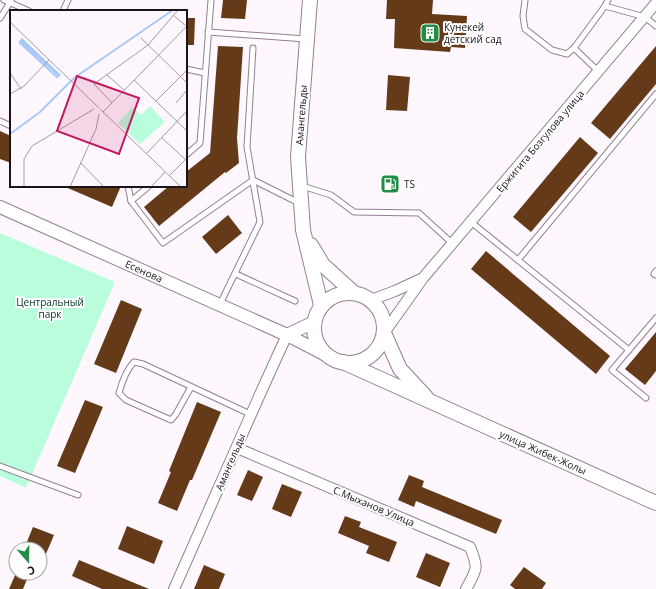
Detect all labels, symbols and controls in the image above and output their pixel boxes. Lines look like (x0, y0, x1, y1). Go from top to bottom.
inset map (10, 10, 187, 187)
place label: Кунекей детский сад (444, 20, 502, 46)
building icon: Кунекей детский сад (419, 22, 441, 44)
street label: Амангельды (292, 84, 310, 146)
street label: Ержигита Бозгулова улица (493, 87, 587, 195)
fuel station icon: TS (379, 173, 401, 195)
place label: TS (404, 177, 415, 191)
street label: Есенова (123, 257, 165, 285)
park label: Центральный парк (16, 295, 84, 321)
street label: улица Жибек-Жолы (497, 426, 589, 478)
street label: Амангельды (212, 431, 248, 493)
street label: С.Мыханов Улица (331, 483, 417, 529)
north arrow (8, 541, 48, 581)
text: С (26, 563, 37, 579)

